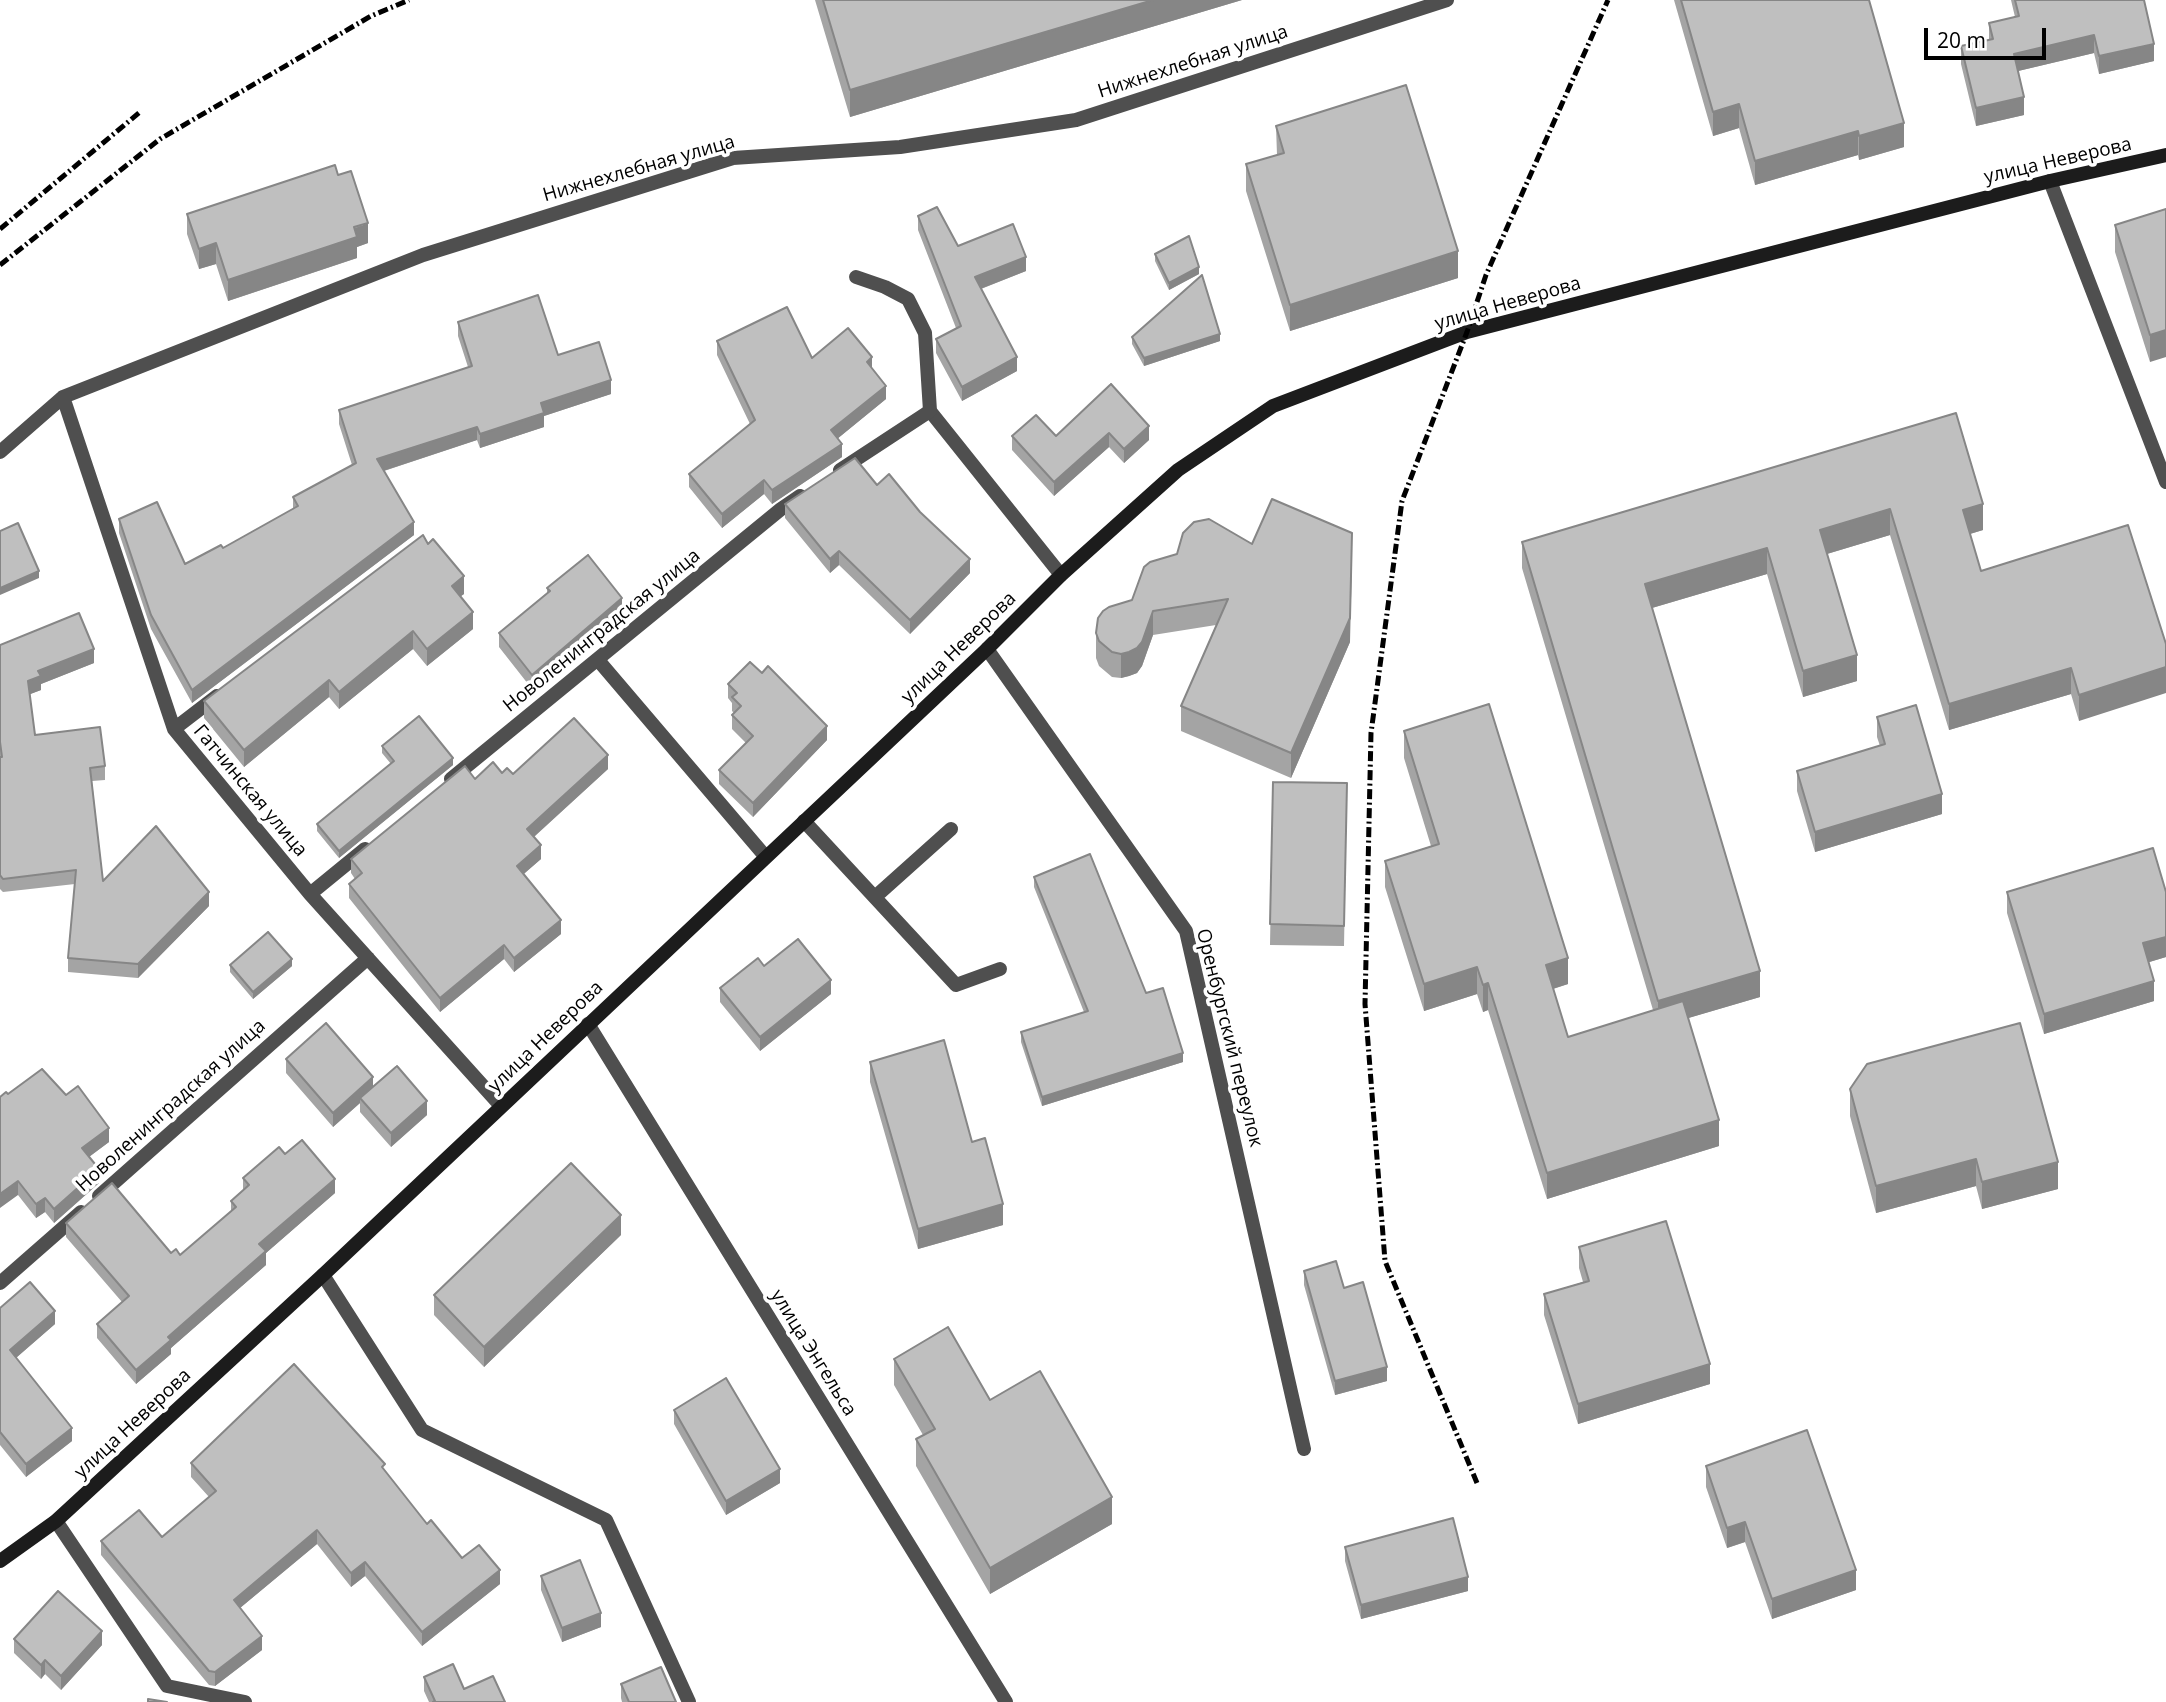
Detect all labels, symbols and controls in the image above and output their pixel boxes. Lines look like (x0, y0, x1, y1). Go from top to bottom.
scale bar (1928, 14, 2050, 58)
street label: Нижнехлебная улица (1095, 20, 1291, 104)
text: 20 m (1937, 26, 1986, 54)
street label: Нижнехлебная улица (540, 131, 738, 207)
street label: улица Неверова (1982, 133, 2134, 189)
street label: улица Неверова (1432, 272, 1584, 336)
street label: Новоленинградская улица (499, 545, 705, 717)
street label: улица Неверова (897, 587, 1021, 709)
street label: Гатчинская улица (188, 721, 312, 861)
street label: Оренбургский переулок (1191, 927, 1267, 1149)
street label: улица Неверова (484, 976, 608, 1098)
street label: Новоленинградская улица (72, 1015, 270, 1197)
street label: улица Энгельса (765, 1286, 861, 1420)
street label: улица Неверова (70, 1364, 196, 1484)

